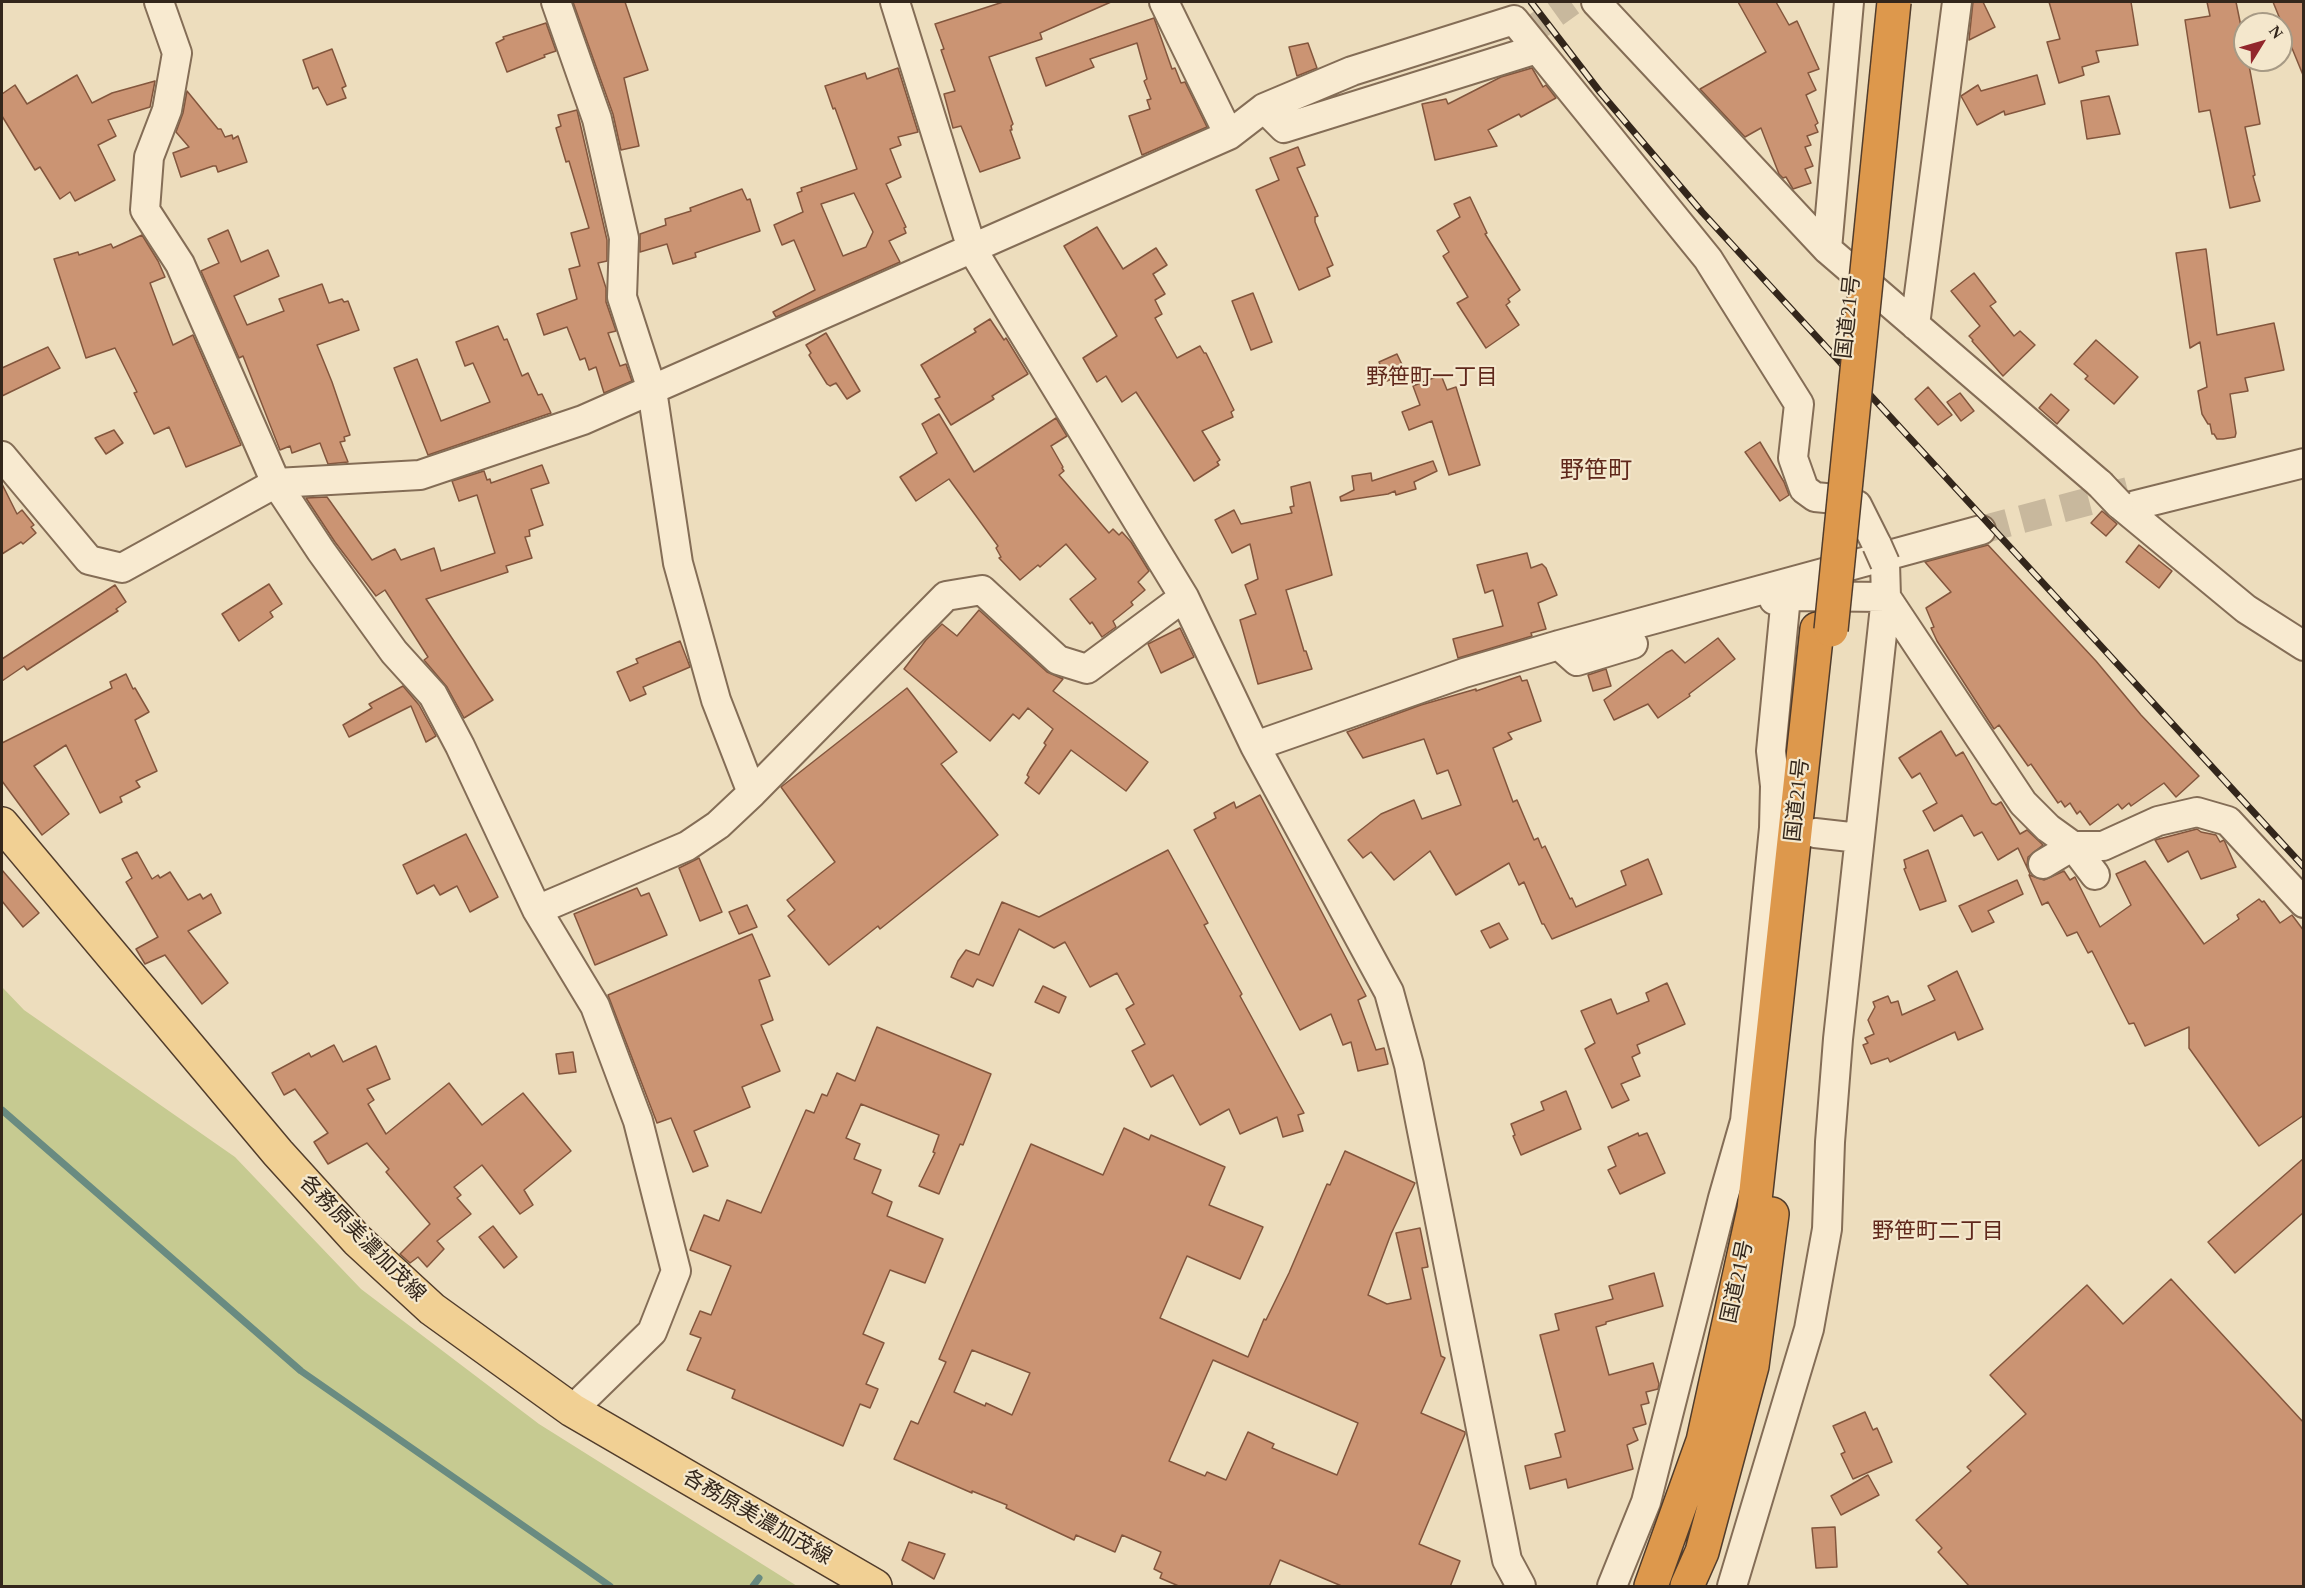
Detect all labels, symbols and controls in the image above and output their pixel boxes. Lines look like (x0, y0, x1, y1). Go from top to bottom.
north arrow (2233, 12, 2293, 72)
text: N (2266, 22, 2286, 42)
street label: 国道21号 (1832, 274, 1866, 360)
district label: 野笹町一丁目 (1366, 365, 1498, 391)
district label: 野笹町 (1560, 458, 1632, 486)
street label: 国道21号 (1781, 757, 1815, 843)
street label: 各務原美濃加茂線 (294, 1171, 430, 1307)
district label: 野笹町二丁目 (1872, 1219, 2004, 1245)
street label: 国道21号 (1717, 1238, 1759, 1326)
street label: 各務原美濃加茂線 (678, 1465, 836, 1571)

